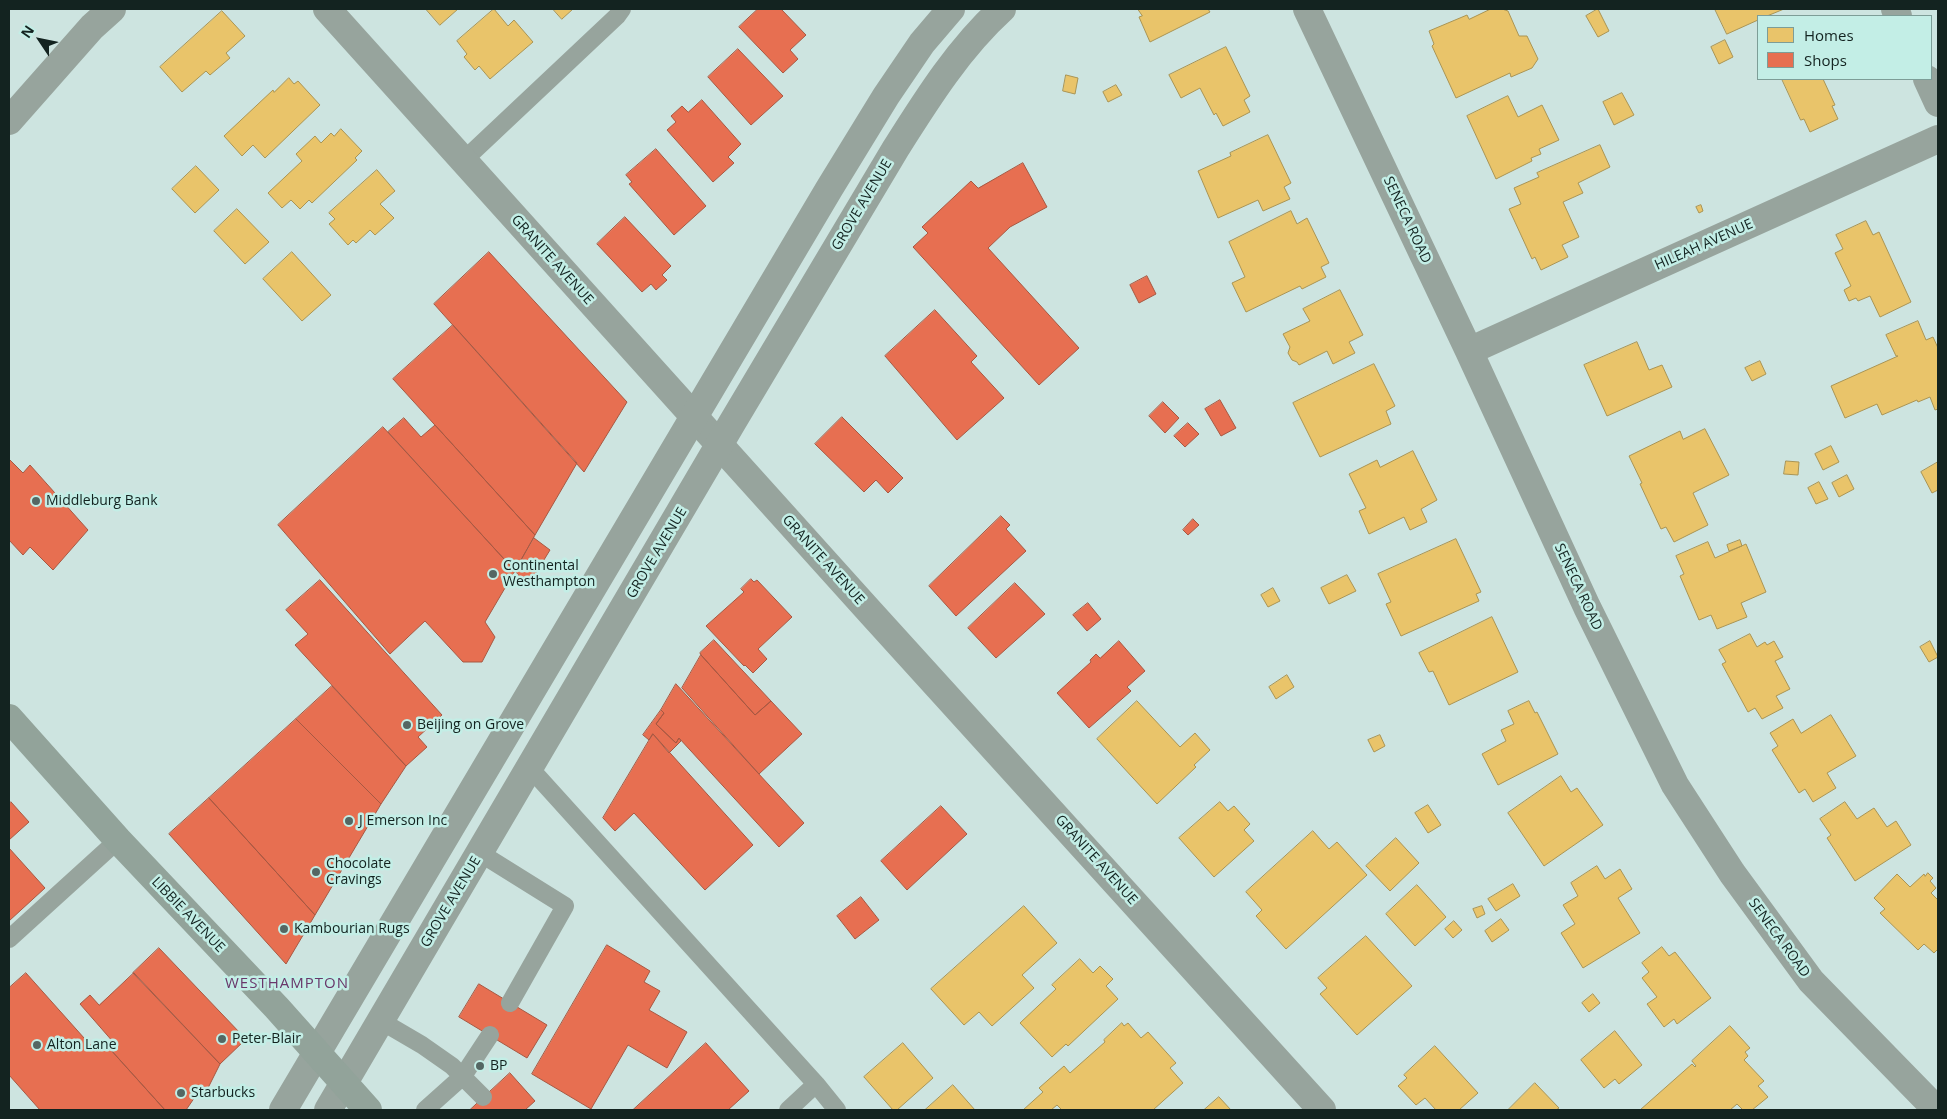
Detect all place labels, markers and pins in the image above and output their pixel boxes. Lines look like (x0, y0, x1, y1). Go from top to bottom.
place label: Middleburg Bank (46, 493, 158, 509)
marker: Middleburg Bank (30, 495, 42, 507)
place label: Continental Westhampton (503, 558, 595, 590)
marker: Continental Westhampton (487, 568, 499, 580)
place label: Beijing on Grove (417, 717, 524, 733)
marker: Beijing on Grove (401, 719, 413, 731)
place label: J Emerson Inc (359, 813, 447, 829)
marker: J Emerson Inc (343, 815, 355, 827)
place label: Chocolate Cravings (326, 856, 391, 889)
marker: Chocolate Cravings (310, 866, 322, 878)
place label: Kambourian Rugs (294, 921, 410, 937)
marker: Kambourian Rugs (278, 923, 290, 935)
place label: Peter-Blair (232, 1031, 301, 1047)
marker: Peter-Blair (216, 1033, 228, 1045)
place label: Alton Lane (47, 1037, 117, 1053)
marker: Alton Lane (31, 1039, 43, 1051)
place label: BP (490, 1058, 507, 1074)
marker: BP (474, 1060, 486, 1072)
place label: Starbucks (191, 1085, 255, 1101)
marker: Starbucks (175, 1087, 187, 1099)

